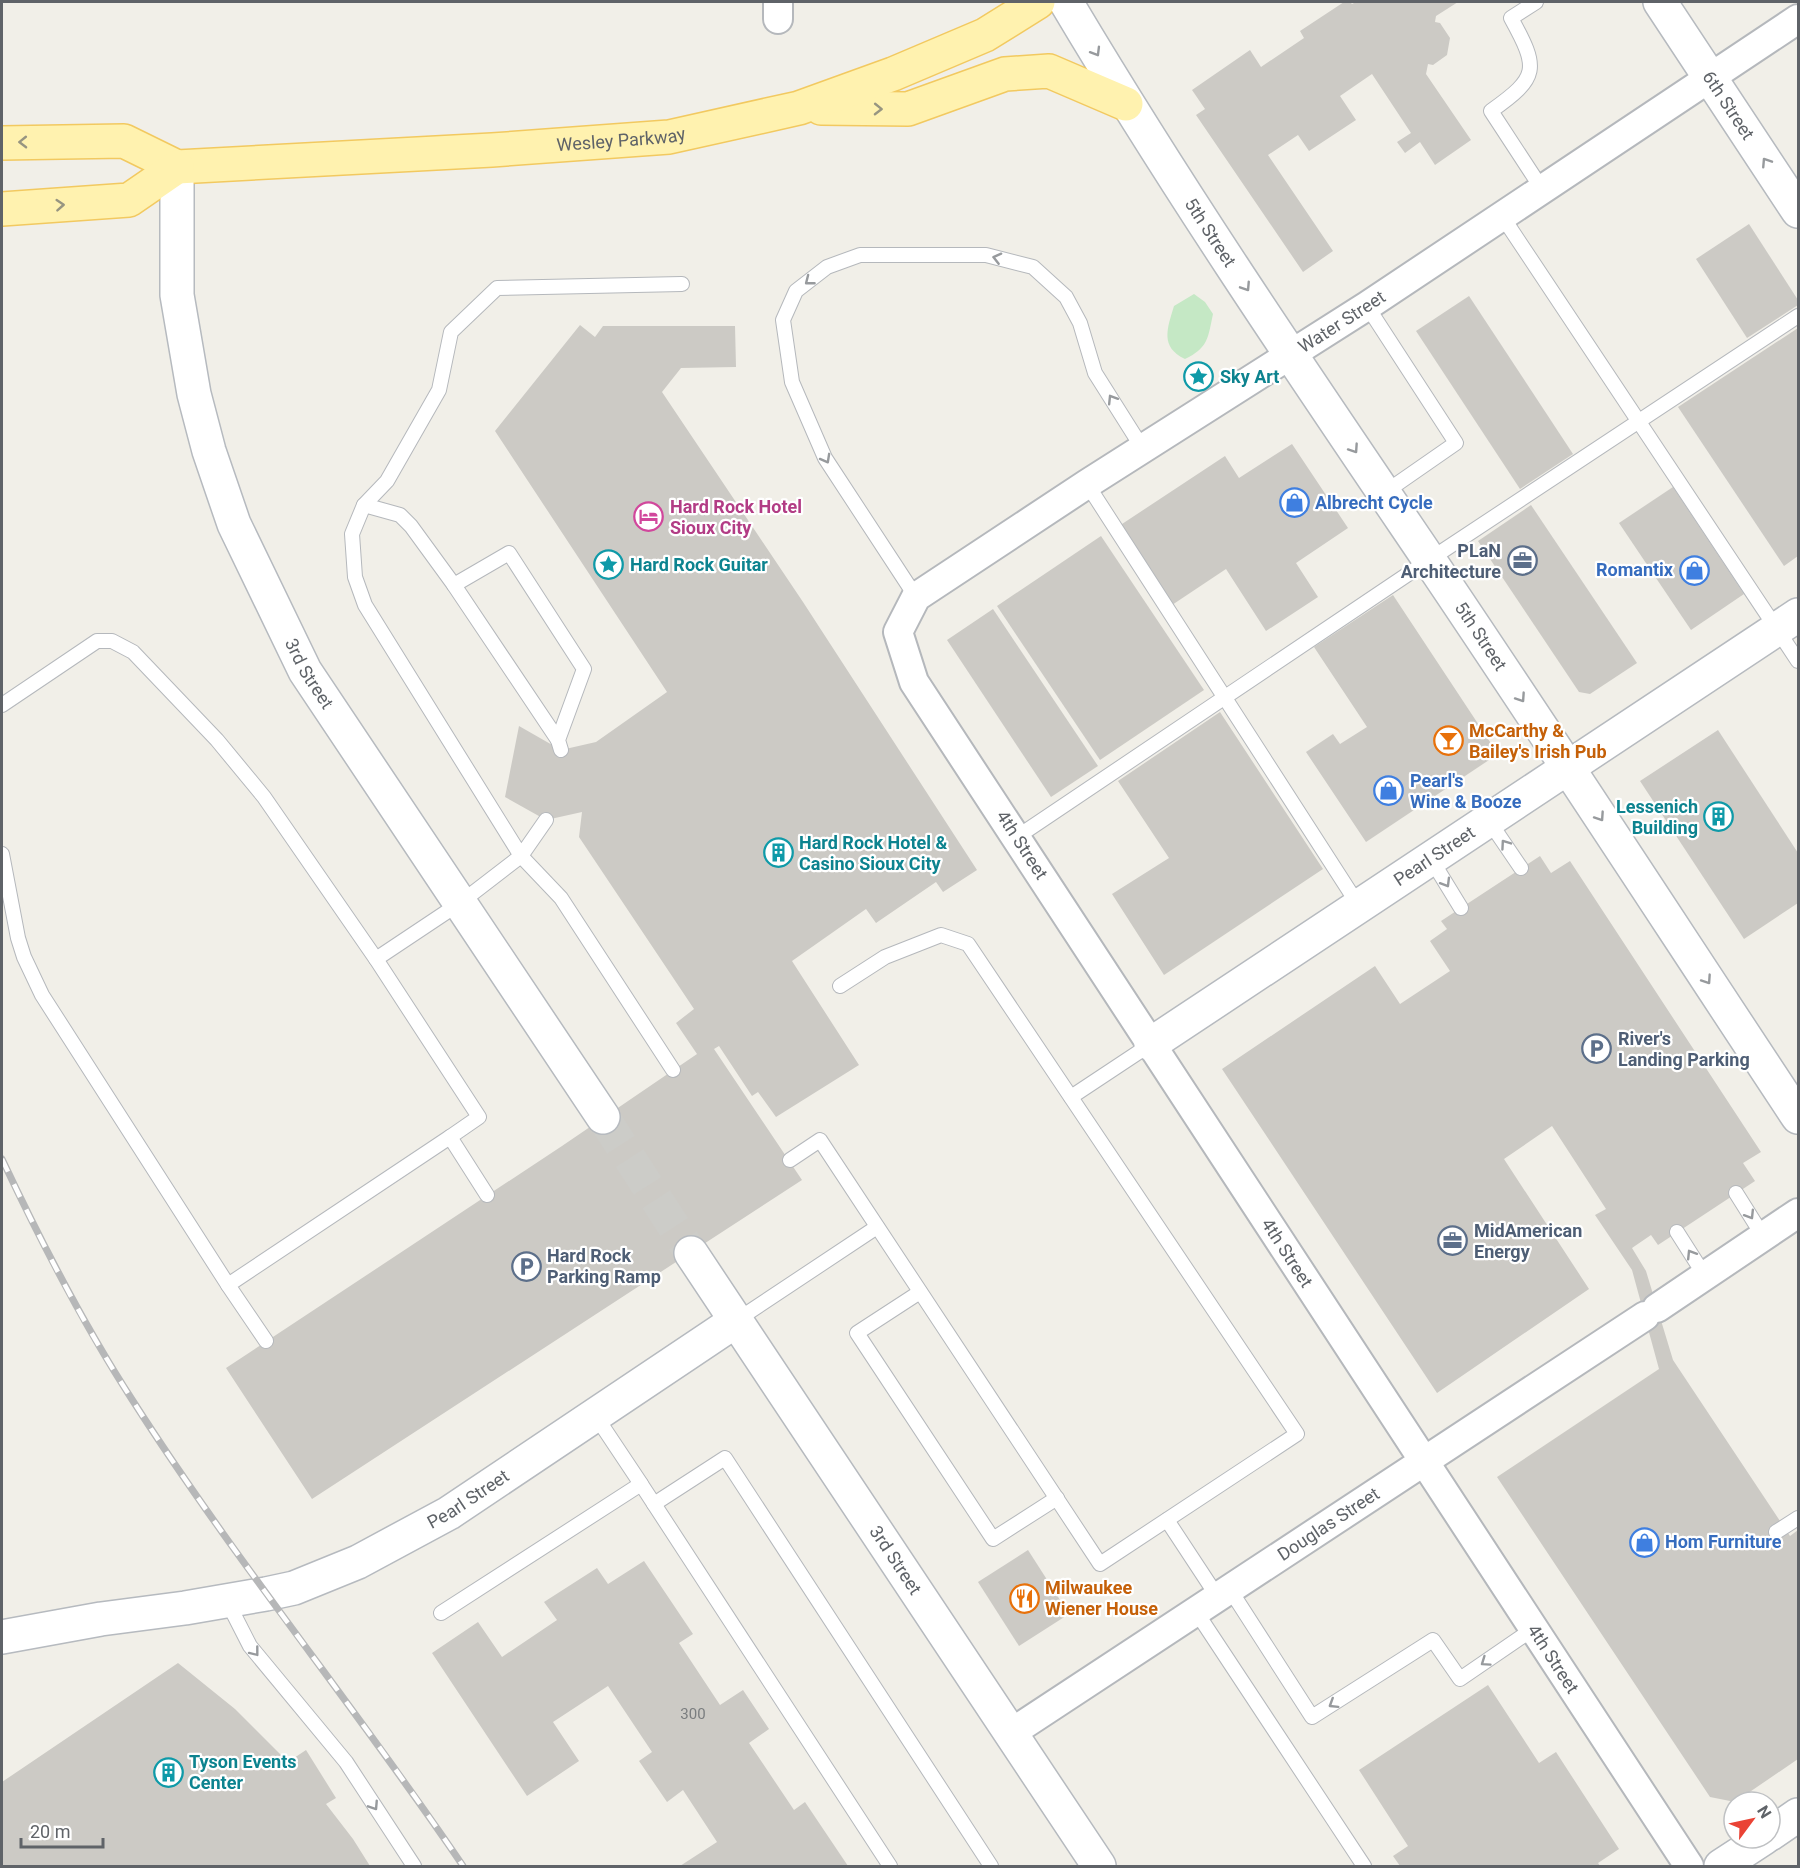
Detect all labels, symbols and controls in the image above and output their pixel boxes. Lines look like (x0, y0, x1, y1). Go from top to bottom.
one-way arrow (1088, 46, 1100, 56)
street label: 6th Street (1699, 67, 1759, 144)
one-way arrow (874, 103, 883, 115)
street label: Wesley Parkway (556, 123, 688, 155)
one-way arrow (19, 136, 28, 149)
one-way arrow (1762, 158, 1773, 169)
street label: 5th Street (1181, 194, 1241, 271)
one-way arrow (55, 199, 64, 212)
one-way arrow (992, 252, 1002, 265)
one-way arrow (805, 274, 816, 285)
one-way arrow (1239, 280, 1250, 291)
street label: Water Street (1294, 286, 1389, 357)
place icon: Sky Art (1183, 361, 1215, 393)
place label: Sky Art (1220, 366, 1279, 387)
one-way arrow (1107, 395, 1119, 405)
one-way arrow (1347, 443, 1358, 454)
one-way arrow (819, 453, 830, 463)
shop icon: Albrecht Cycle (1278, 487, 1310, 519)
place label: Albrecht Cycle (1315, 492, 1433, 513)
place label: Hard Rock Hotel Sioux City (670, 496, 802, 538)
hotel icon: Hard Rock Hotel Sioux City (633, 501, 665, 533)
place label: PLaN Architecture (1401, 540, 1501, 582)
office icon: PLaN Architecture (1506, 545, 1538, 577)
place icon: Hard Rock Guitar (593, 549, 625, 581)
place label: Hard Rock Guitar (630, 554, 768, 575)
shop icon: Romantix (1678, 554, 1710, 586)
place label: Romantix (1596, 559, 1674, 580)
street label: 5th Street (1451, 598, 1512, 674)
street label: 3rd Street (281, 635, 338, 713)
one-way arrow (1514, 692, 1525, 703)
place label: McCarthy & Bailey's Irish Pub (1469, 720, 1607, 762)
bar icon: McCarthy & Bailey's Irish Pub (1432, 725, 1464, 757)
place label: Pearl's Wine & Booze (1410, 770, 1522, 812)
shop icon: Pearl's Wine & Booze (1373, 775, 1405, 807)
place label: Lessenich Building (1616, 796, 1698, 838)
building icon: Lessenich Building (1703, 801, 1735, 833)
street label: 4th Street (992, 806, 1052, 883)
one-way arrow (1593, 810, 1604, 821)
street label: Pearl Street (1390, 821, 1479, 890)
place label: Hard Rock Hotel & Casino Sioux City (799, 832, 947, 874)
building icon: Hard Rock Hotel & Casino Sioux City (762, 837, 794, 869)
one-way arrow (1501, 840, 1512, 851)
one-way arrow (1438, 877, 1450, 887)
one-way arrow (1700, 974, 1712, 984)
place label: River's Landing Parking (1618, 1028, 1750, 1070)
parking icon: River's Landing Parking (1581, 1033, 1613, 1065)
one-way arrow (1742, 1208, 1753, 1219)
street label: 4th Street (1257, 1214, 1317, 1291)
place label: MidAmerican Energy (1474, 1220, 1582, 1262)
office icon: MidAmerican Energy (1437, 1225, 1469, 1257)
place label: Hard Rock Parking Ramp (547, 1245, 661, 1287)
parking icon: Hard Rock Parking Ramp (510, 1250, 542, 1282)
one-way arrow (1686, 1250, 1698, 1260)
street label: Pearl Street (423, 1465, 513, 1533)
street label: Douglas Street (1273, 1483, 1383, 1565)
street label: 3rd Street (865, 1522, 926, 1598)
shop icon: Hom Furniture (1628, 1526, 1660, 1558)
place label: Hom Furniture (1665, 1531, 1782, 1552)
place label: Milwaukee Wiener House (1045, 1577, 1158, 1619)
restaurant icon: Milwaukee Wiener House (1008, 1582, 1040, 1614)
street label: 4th Street (1523, 1620, 1583, 1697)
one-way arrow (248, 1645, 259, 1656)
one-way arrow (1480, 1655, 1491, 1666)
one-way arrow (1329, 1696, 1339, 1708)
house number: 300 (680, 1705, 706, 1723)
place label: Tyson Events Center (189, 1751, 297, 1793)
building icon: Tyson Events Center (152, 1756, 184, 1788)
north arrow (1722, 1790, 1782, 1850)
one-way arrow (367, 1799, 378, 1810)
text: N (1753, 1802, 1775, 1822)
scale bar (21, 1811, 104, 1849)
text: 20 m (30, 1821, 70, 1842)

